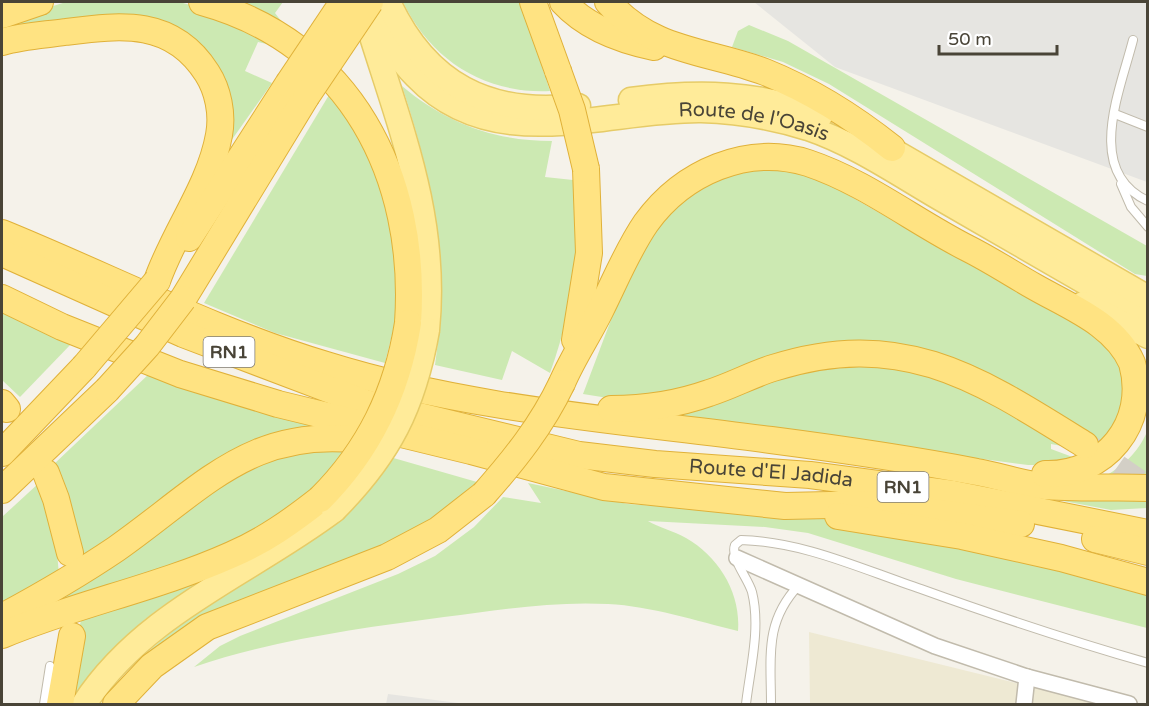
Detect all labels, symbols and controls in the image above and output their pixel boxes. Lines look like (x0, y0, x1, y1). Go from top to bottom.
scale bar (939, 18, 1058, 56)
text: 50 m (948, 28, 992, 50)
street label: Route de l'Oasis (678, 98, 833, 147)
road number: RN1 (204, 337, 254, 367)
street label: Route d'El Jadida (688, 454, 854, 493)
road number: RN1 (878, 472, 928, 502)

